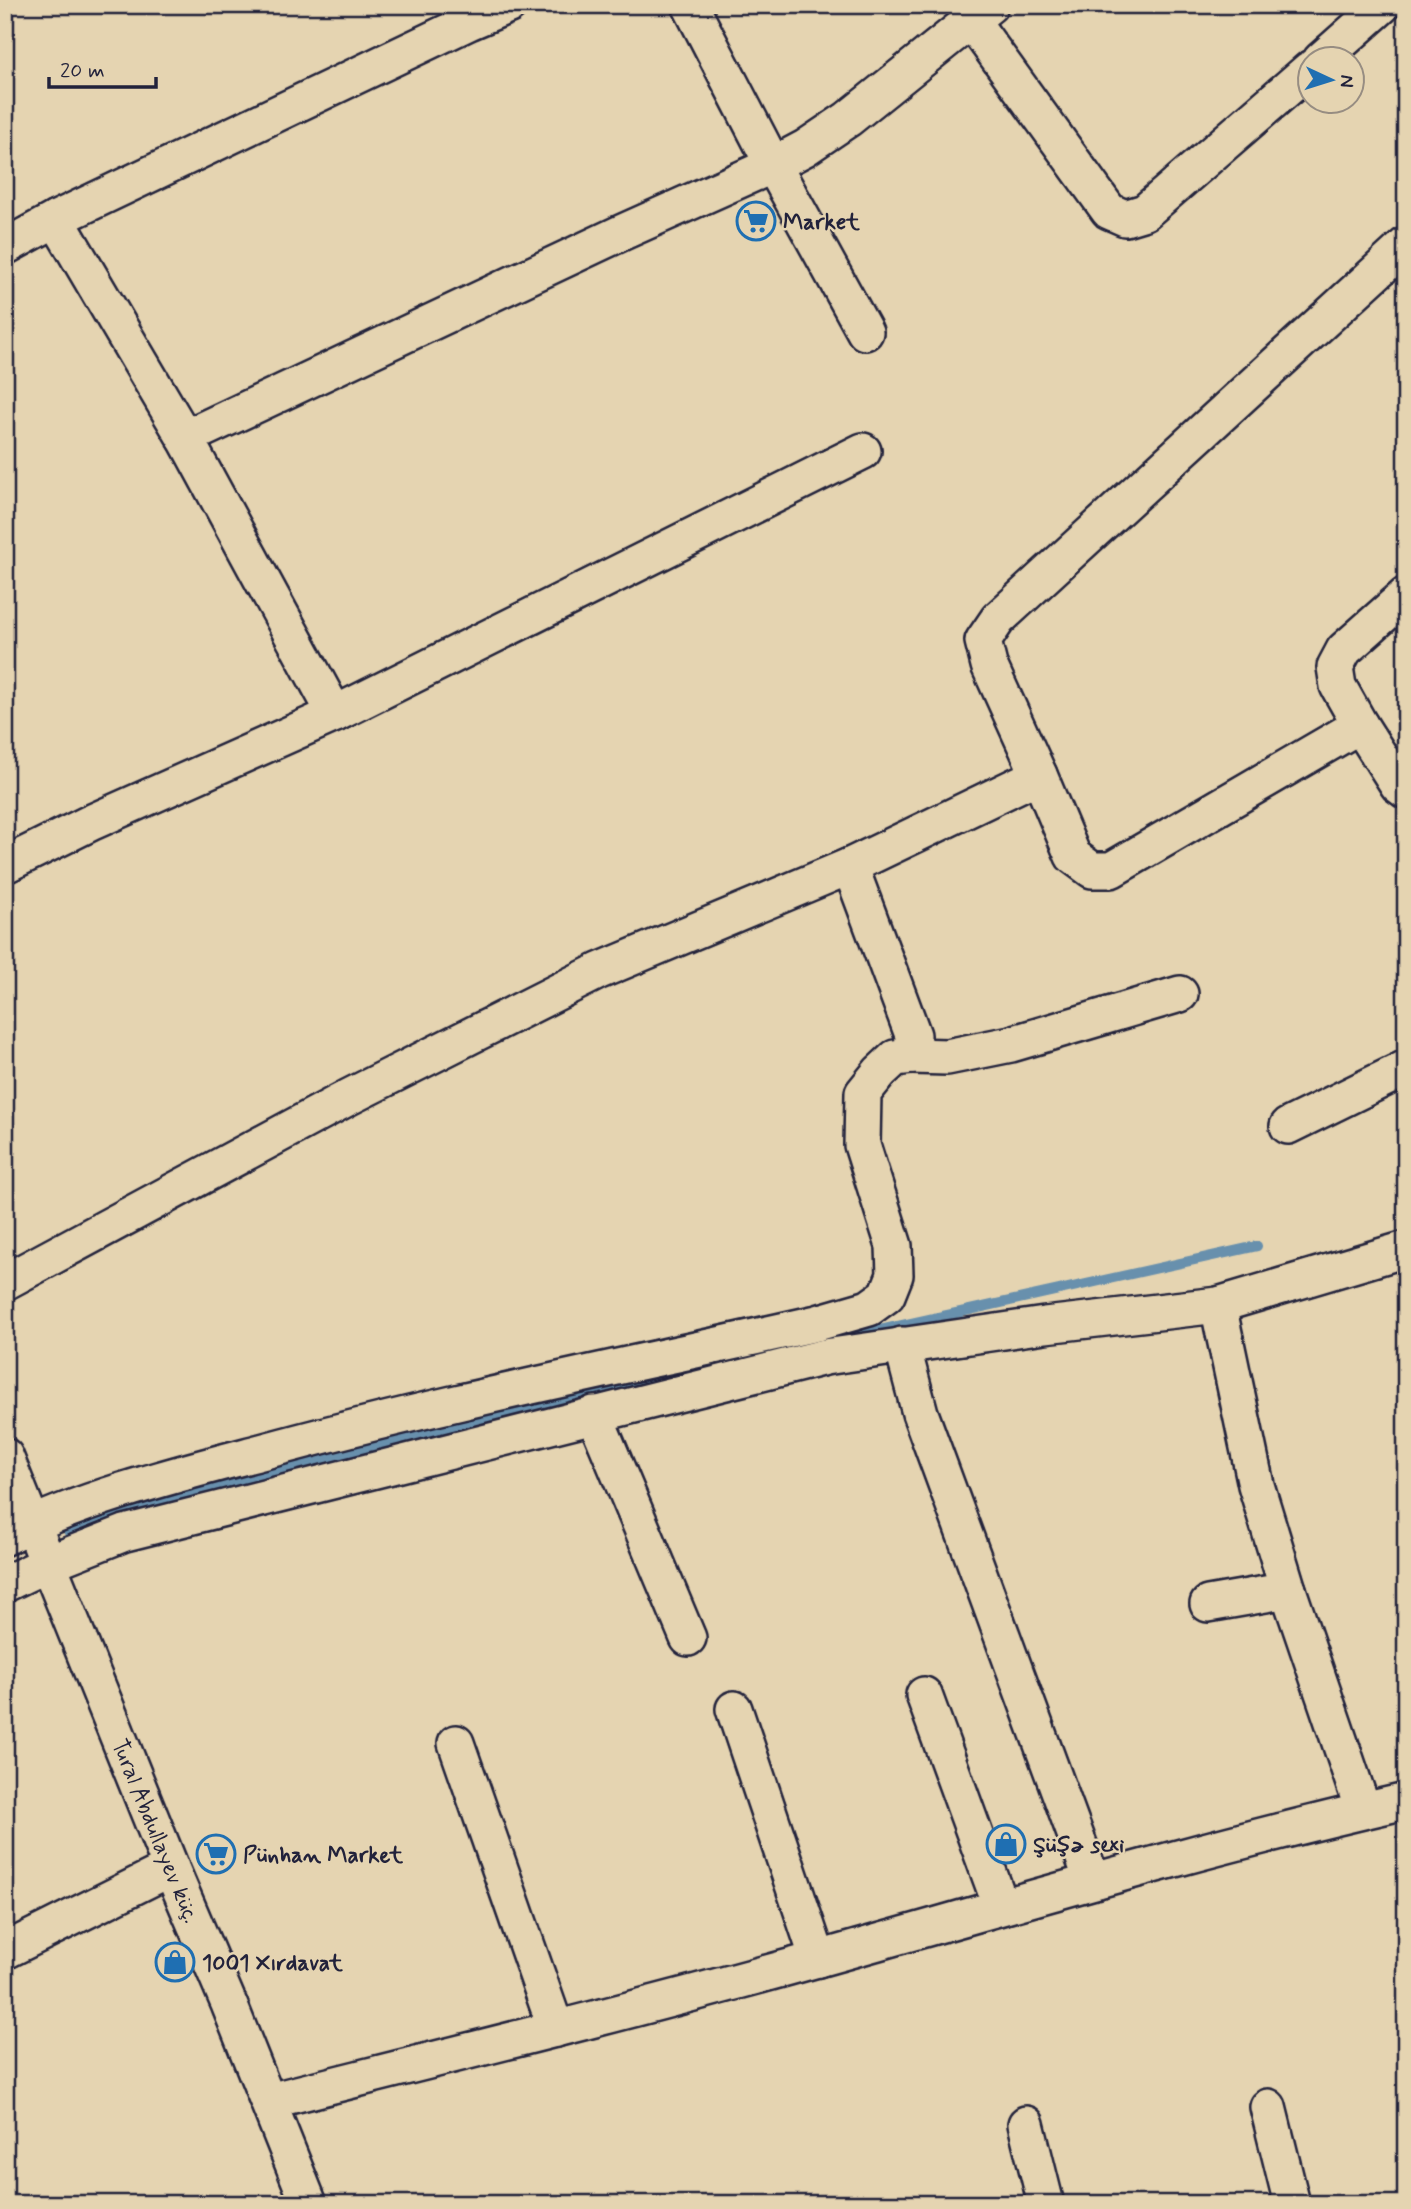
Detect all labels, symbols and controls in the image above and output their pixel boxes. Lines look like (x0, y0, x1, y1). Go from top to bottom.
scale bar (49, 46, 156, 90)
north arrow (1296, 46, 1366, 116)
text: 20 m (60, 57, 105, 85)
text: N (1334, 74, 1359, 88)
supermarket icon: Market (735, 200, 777, 242)
place label: Market (783, 208, 860, 238)
street label: Tural Abdullayev küç. (104, 1735, 206, 1928)
shop icon: Şüşə sexi (985, 1823, 1027, 1865)
place label: Şüşə sexi (1033, 1831, 1124, 1861)
supermarket icon: Pünhan Market (195, 1833, 237, 1875)
place label: Pünhan Market (243, 1841, 404, 1871)
shop icon: 1001 Xırdavat (154, 1941, 196, 1983)
place label: 1001 Xırdavat (202, 1949, 343, 1979)

